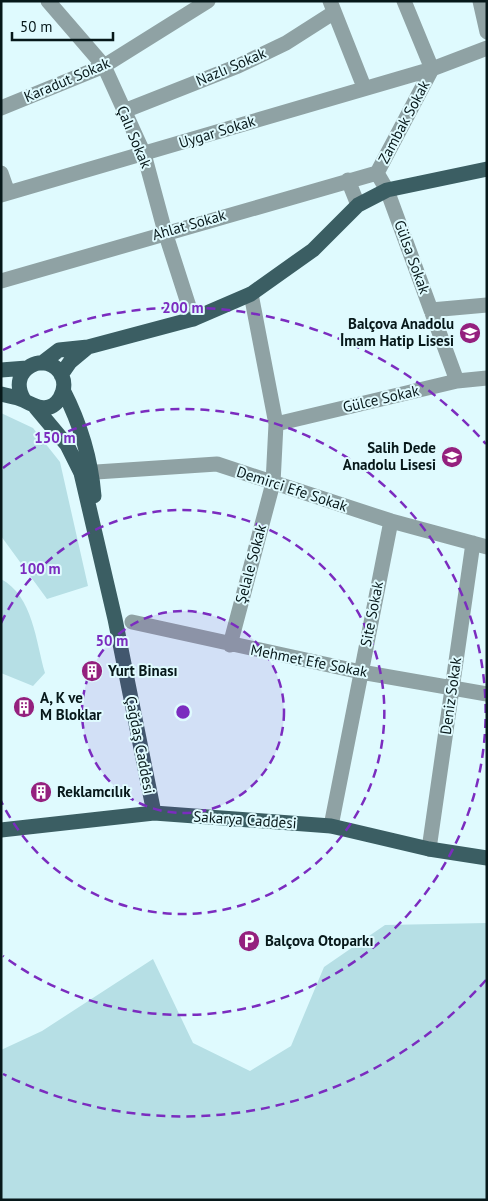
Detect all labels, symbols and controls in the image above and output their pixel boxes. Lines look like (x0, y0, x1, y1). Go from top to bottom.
scale bar (12, 10, 114, 42)
text: 50 m (20, 17, 53, 36)
street label: Nazlı Sokak (193, 43, 270, 90)
street label: Karadut Sokak (21, 53, 113, 106)
street label: Zambak Sokak (374, 76, 434, 167)
street label: Çalı Sokak (113, 103, 156, 172)
street label: Uygar Sokak (176, 111, 258, 152)
street label: Ahlat Sokak (150, 205, 229, 244)
street label: Gülsa Sokak (390, 217, 435, 297)
text: 200 m (162, 298, 204, 317)
place label: Balçova Anadolu İmam Hatip Lisesi (340, 314, 454, 350)
school or university icon: Balçova Anadolu İmam Hatip Lisesi (458, 321, 482, 345)
street label: Gülce Sokak (341, 380, 422, 416)
text: 150 m (34, 428, 76, 447)
place label: Salih Dede Anadolu Lisesi (343, 438, 436, 474)
school or university icon: Salih Dede Anadolu Lisesi (440, 445, 464, 469)
street label: Demirci Efe Sokak (234, 462, 351, 516)
street label: Şelale Sokak (231, 521, 270, 606)
text: 100 m (19, 559, 61, 578)
street label: Site Sokak (356, 579, 387, 648)
text: 50 m (96, 631, 128, 650)
street label: Mehmet Efe Sokak (249, 640, 370, 681)
street label: Deniz Sokak (436, 655, 465, 736)
building icon: Yurt Binası (80, 659, 104, 683)
place label: Yurt Binası (107, 661, 178, 680)
place label: A, K ve M Bloklar (40, 688, 102, 724)
street label: Çağdaş Caddesi (122, 694, 159, 796)
building icon: A, K ve M Bloklar (12, 695, 36, 719)
centre of rings (174, 703, 192, 721)
building icon: Reklamcılık (29, 780, 53, 804)
place label: Reklamcılık (57, 782, 131, 801)
street label: Sakarya Caddesi (193, 806, 297, 833)
parking icon: Balçova Otoparkı (237, 929, 261, 953)
place label: Balçova Otoparkı (265, 931, 374, 950)

